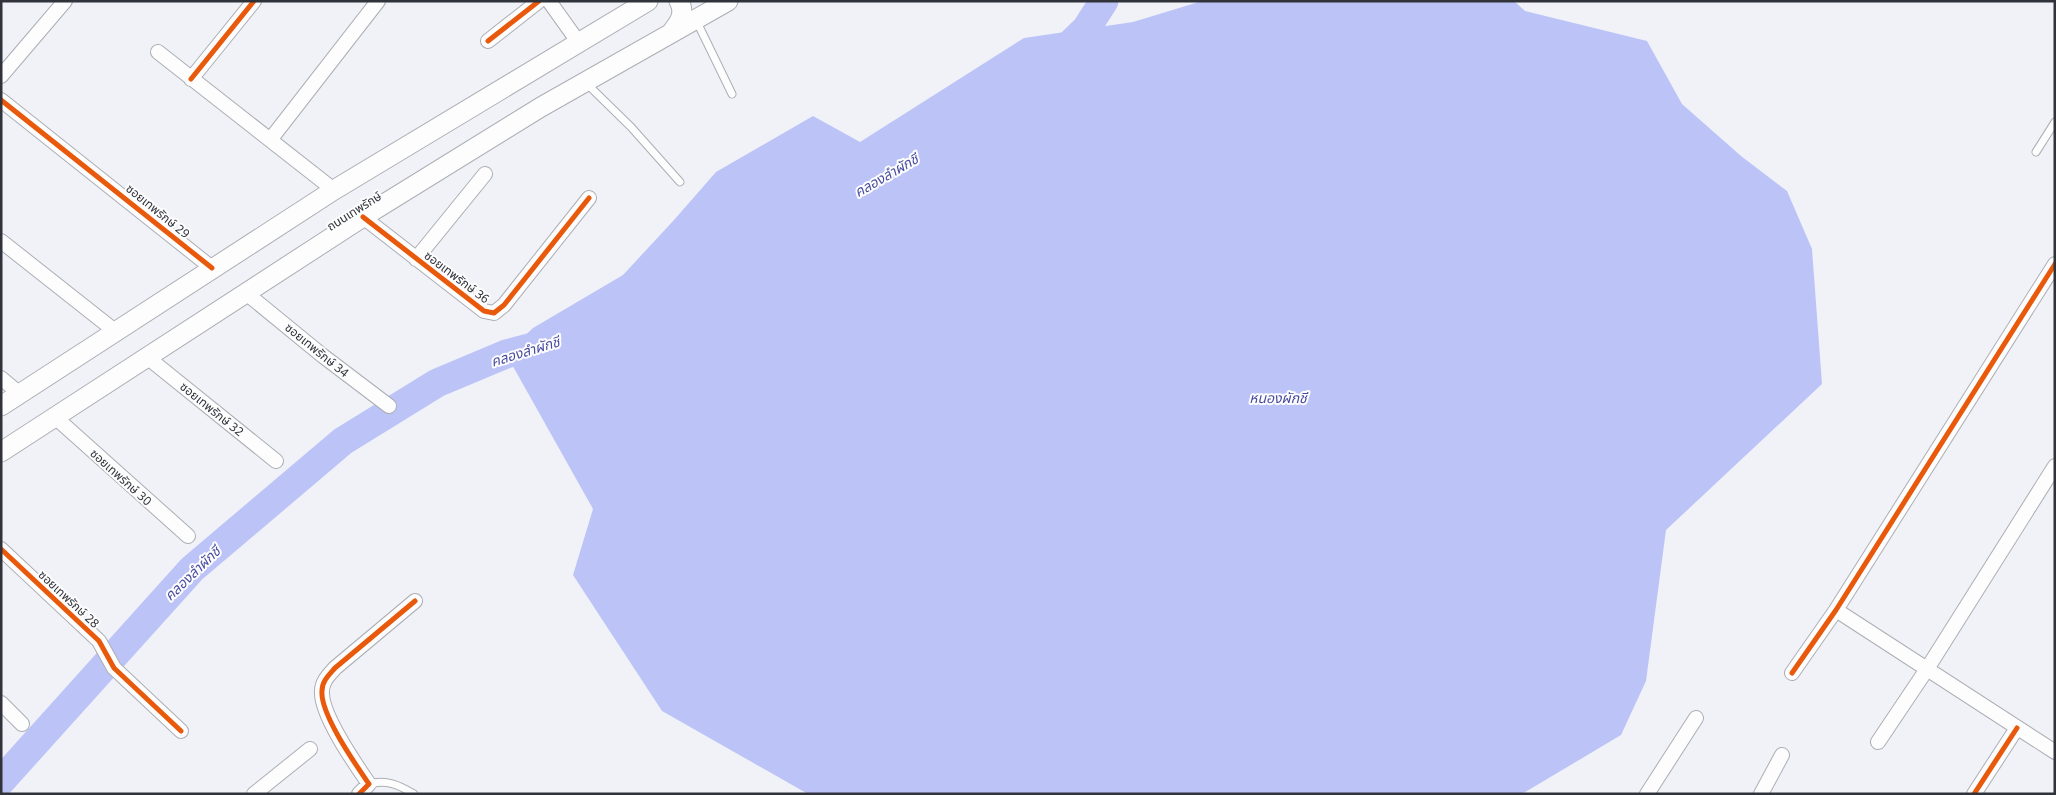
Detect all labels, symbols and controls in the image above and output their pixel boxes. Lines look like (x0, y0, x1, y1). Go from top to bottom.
water label: คลองลำผักชี (851, 148, 923, 201)
street label: ซอยเทพรักษ์ 29 (123, 180, 194, 242)
street label: ถนนเทพรักษ์ (323, 187, 385, 235)
street label: ซอยเทพรักษ์ 36 (421, 247, 493, 307)
street label: ซอยเทพรักษ์ 34 (282, 319, 353, 381)
water label: คลองลำผักชี (488, 331, 564, 370)
street label: ซอยเทพรักษ์ 32 (177, 378, 248, 440)
water label: หนองผักชี (1249, 388, 1309, 407)
street label: ซอยเทพรักษ์ 30 (87, 445, 156, 509)
water label: คลองลำผักชี (160, 540, 226, 604)
street label: ซอยเทพรักษ์ 28 (35, 566, 103, 632)

